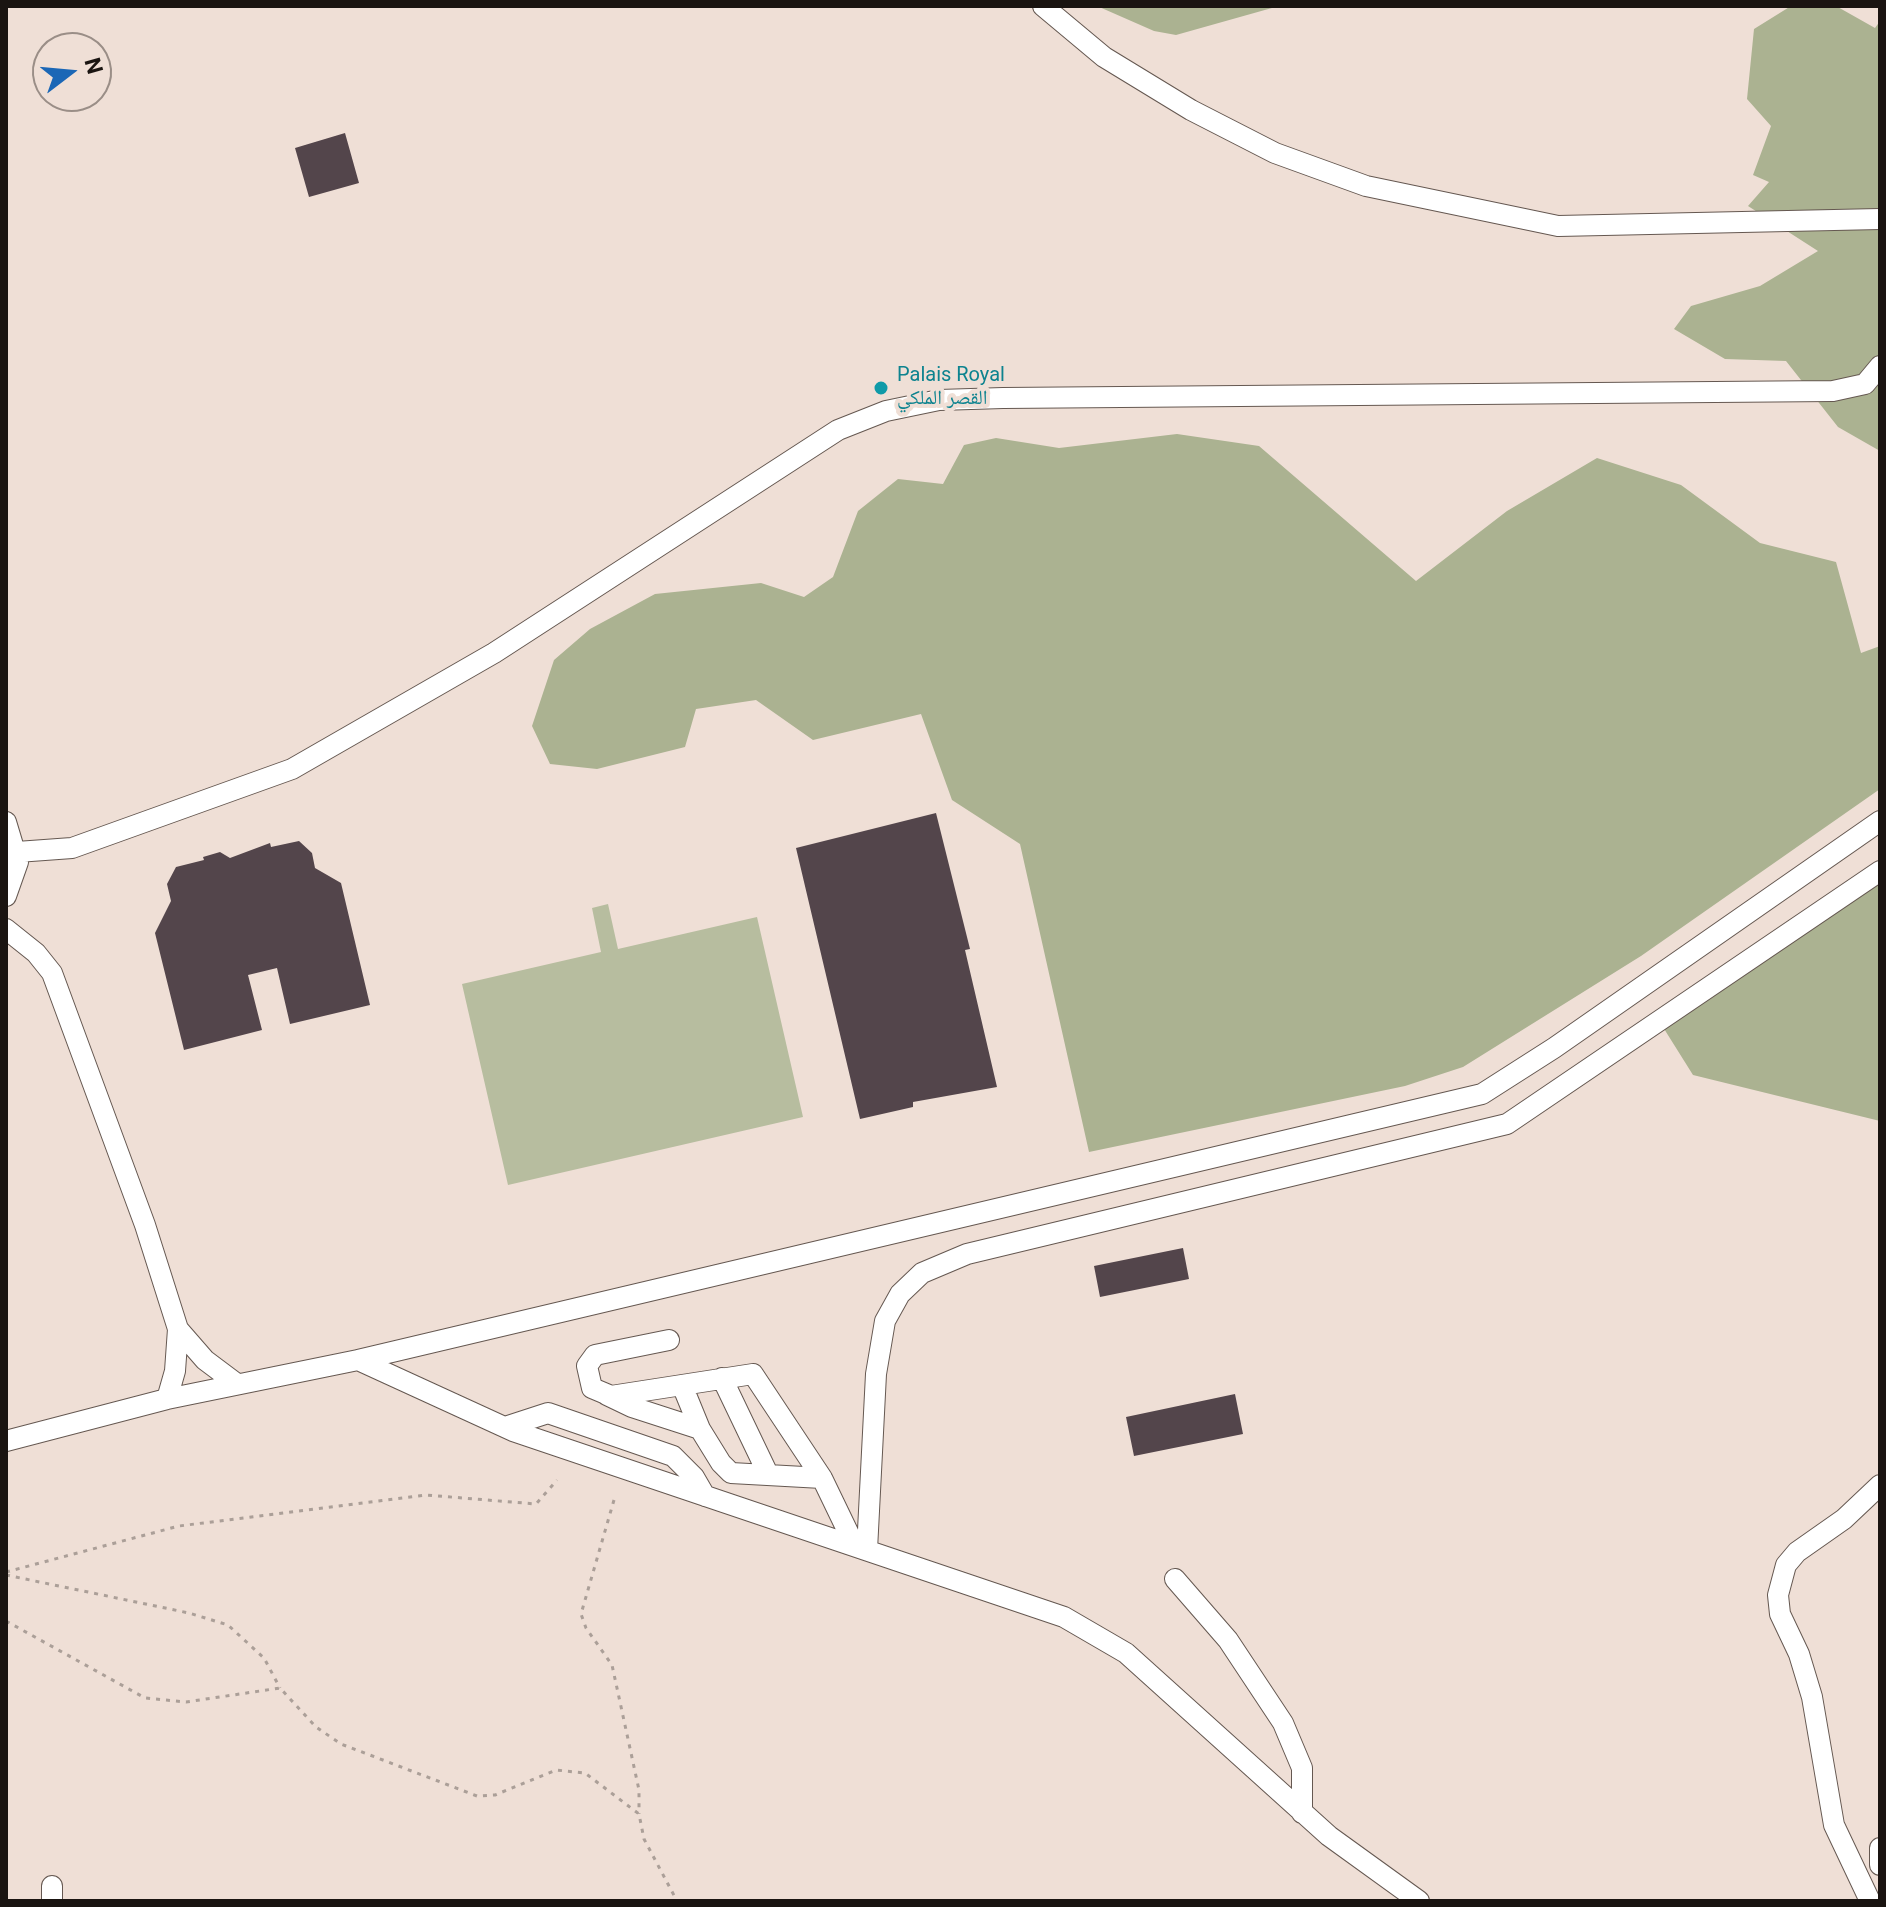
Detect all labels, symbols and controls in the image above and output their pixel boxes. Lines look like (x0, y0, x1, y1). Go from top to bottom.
north arrow (32, 32, 112, 112)
text: N (79, 55, 108, 77)
place label: Palais Royal القصر الملكي (897, 364, 1005, 411)
marker: Palais Royal القصر الملكي (872, 379, 890, 397)

